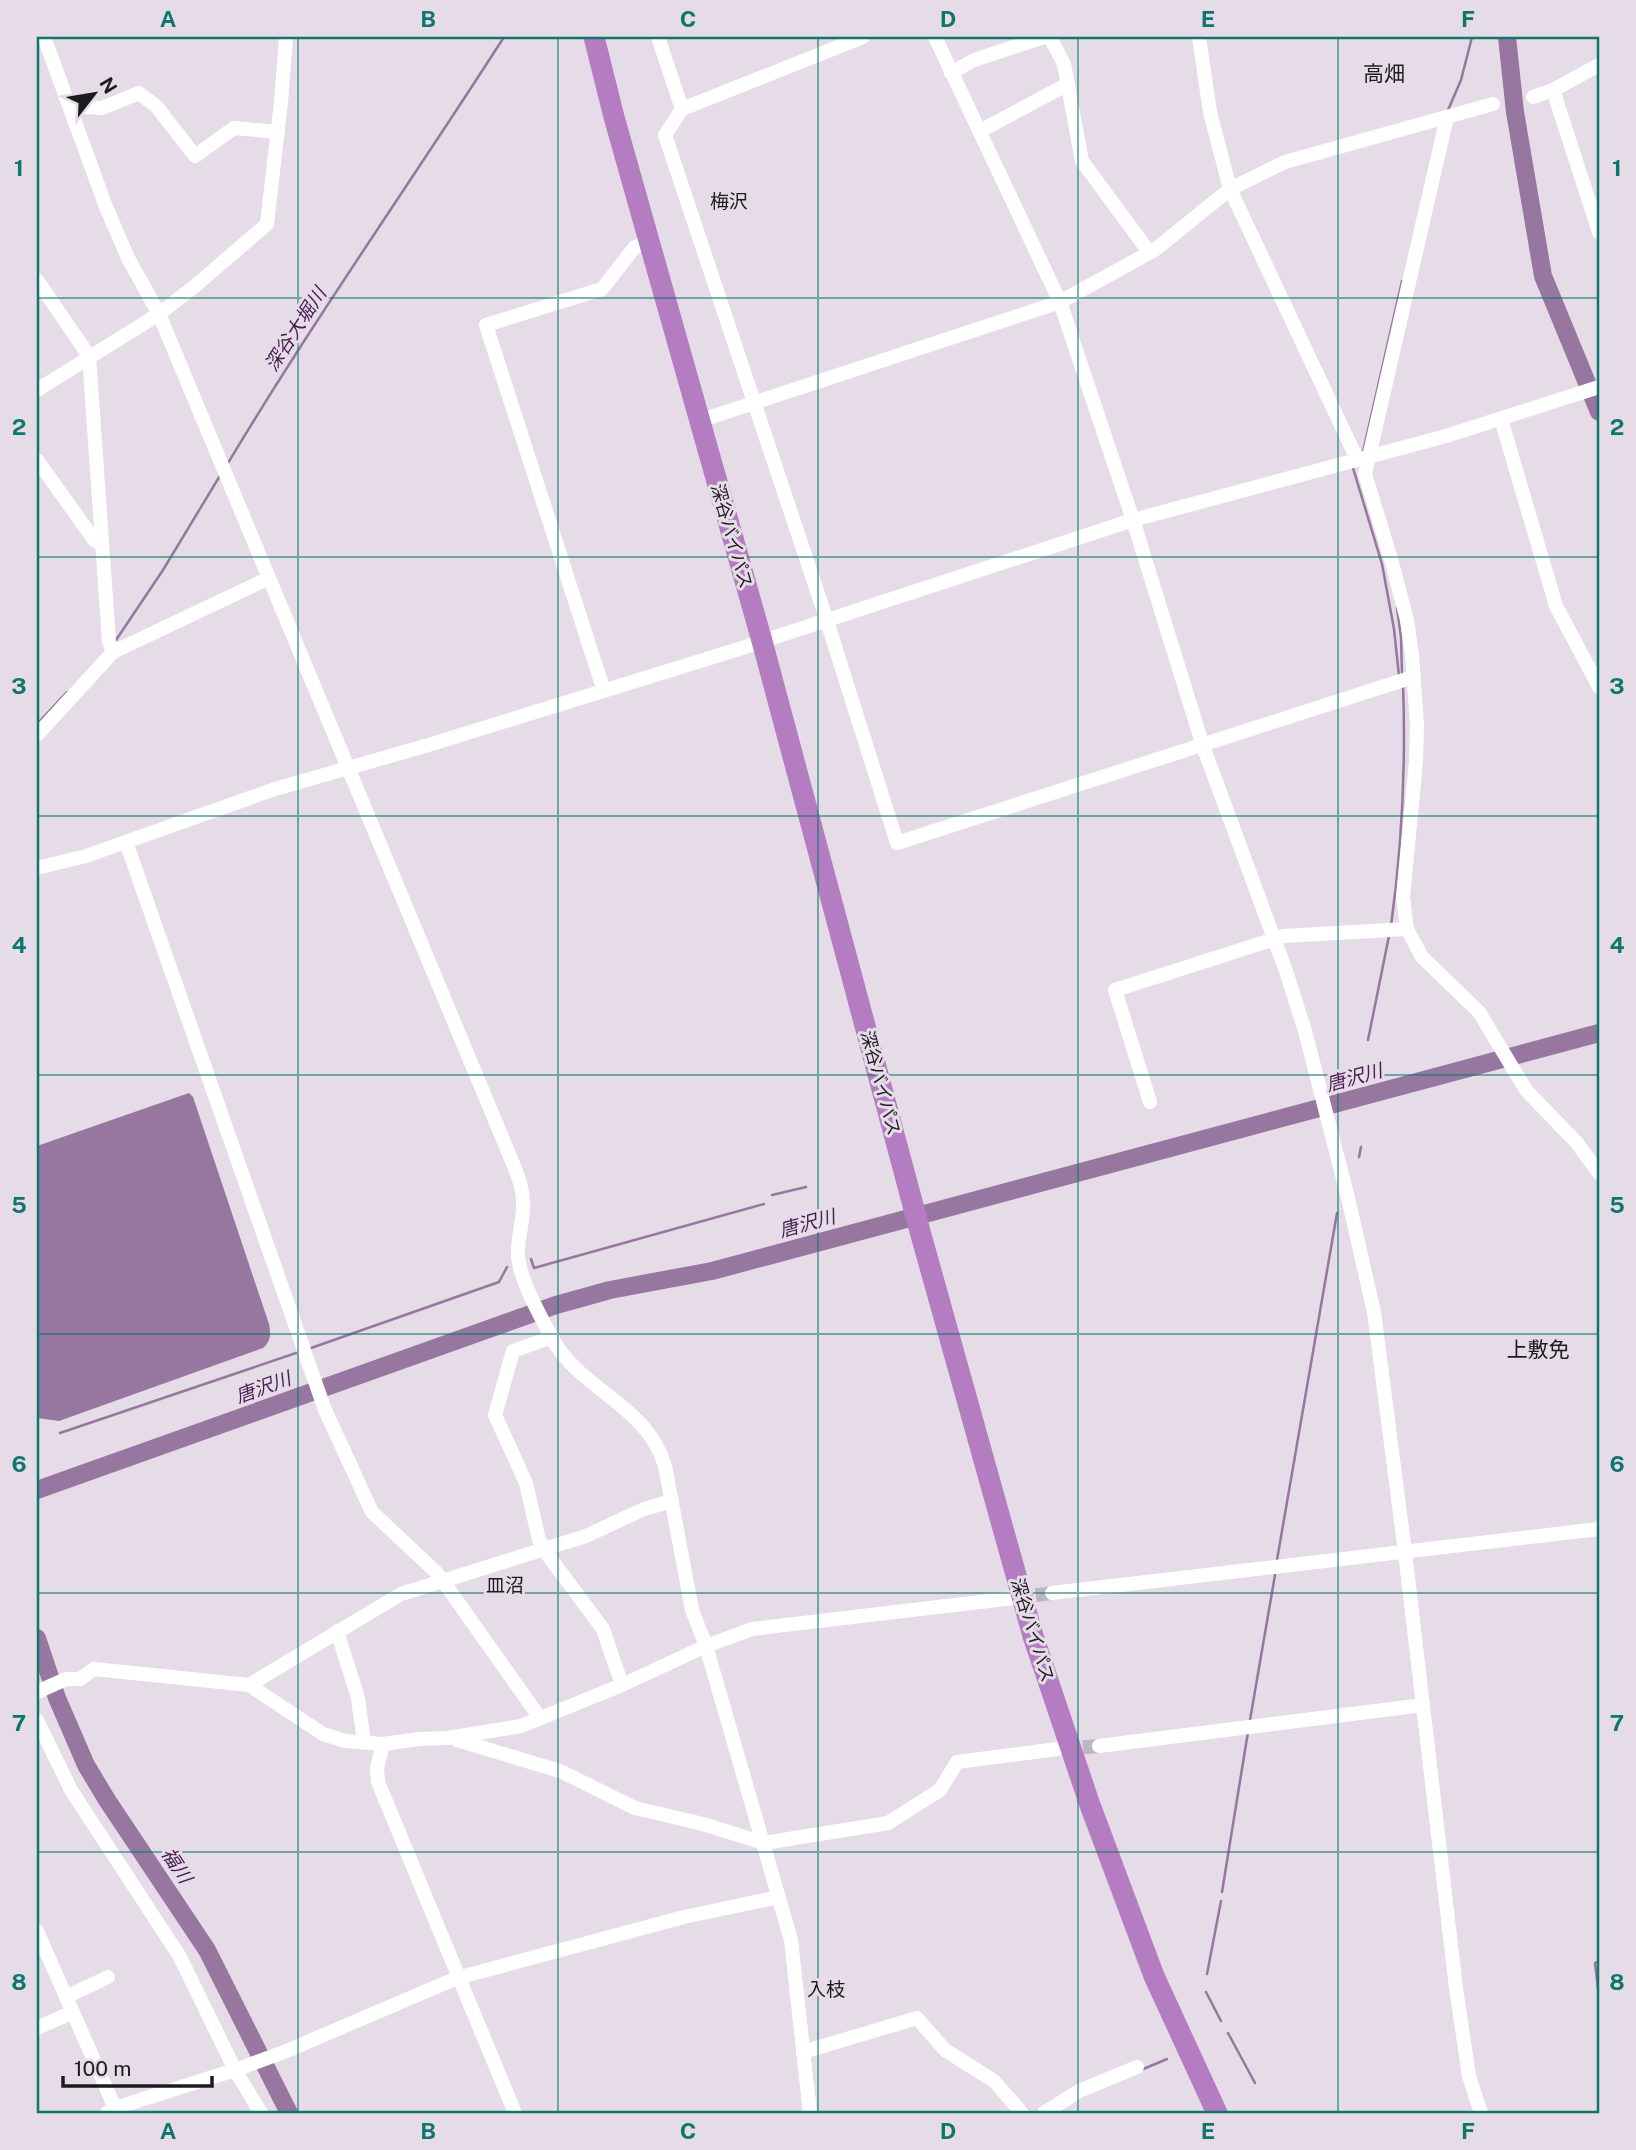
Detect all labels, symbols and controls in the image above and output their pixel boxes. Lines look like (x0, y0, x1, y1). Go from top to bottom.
text: A (160, 5, 177, 32)
text: B (420, 5, 436, 32)
text: C (680, 5, 696, 32)
text: D (940, 5, 956, 32)
text: E (1201, 5, 1215, 32)
text: F (1461, 5, 1475, 32)
north arrow (60, 60, 130, 130)
district label: 高畑 (1363, 61, 1405, 86)
text: N (95, 73, 122, 97)
text: 1 (14, 154, 24, 181)
text: 1 (1612, 154, 1622, 181)
district label: 梅沢 (710, 190, 748, 212)
water label: 深谷大堀川 (260, 282, 331, 375)
text: 2 (12, 413, 26, 440)
text: 2 (1610, 413, 1624, 440)
street label: 深谷バイパス (707, 481, 757, 591)
text: 3 (11, 672, 27, 699)
text: 3 (1609, 672, 1625, 699)
text: 4 (11, 931, 27, 958)
text: 4 (1609, 931, 1625, 958)
street label: 深谷バイパス (857, 1028, 905, 1138)
water label: 唐沢川 (1324, 1058, 1386, 1095)
text: 5 (11, 1191, 27, 1218)
text: 5 (1609, 1191, 1625, 1218)
water label: 唐沢川 (777, 1204, 839, 1241)
district label: 上敷免 (1507, 1337, 1570, 1362)
water label: 唐沢川 (232, 1366, 295, 1407)
text: 6 (11, 1450, 27, 1477)
text: 6 (1609, 1450, 1625, 1477)
district label: 皿沼 (486, 1574, 524, 1596)
street label: 深谷バイパス (1007, 1575, 1059, 1685)
text: 7 (12, 1709, 26, 1736)
text: 7 (1610, 1709, 1624, 1736)
water label: 福川 (157, 1843, 198, 1889)
text: 8 (11, 1968, 27, 1995)
text: 8 (1609, 1968, 1625, 1995)
district label: 入枝 (807, 1978, 845, 2000)
scale bar (63, 2045, 212, 2089)
text: 100 m (74, 2056, 131, 2081)
text: A (160, 2117, 177, 2144)
text: B (420, 2117, 436, 2144)
text: C (680, 2117, 696, 2144)
text: D (940, 2117, 956, 2144)
text: E (1201, 2117, 1215, 2144)
text: F (1461, 2117, 1475, 2144)

